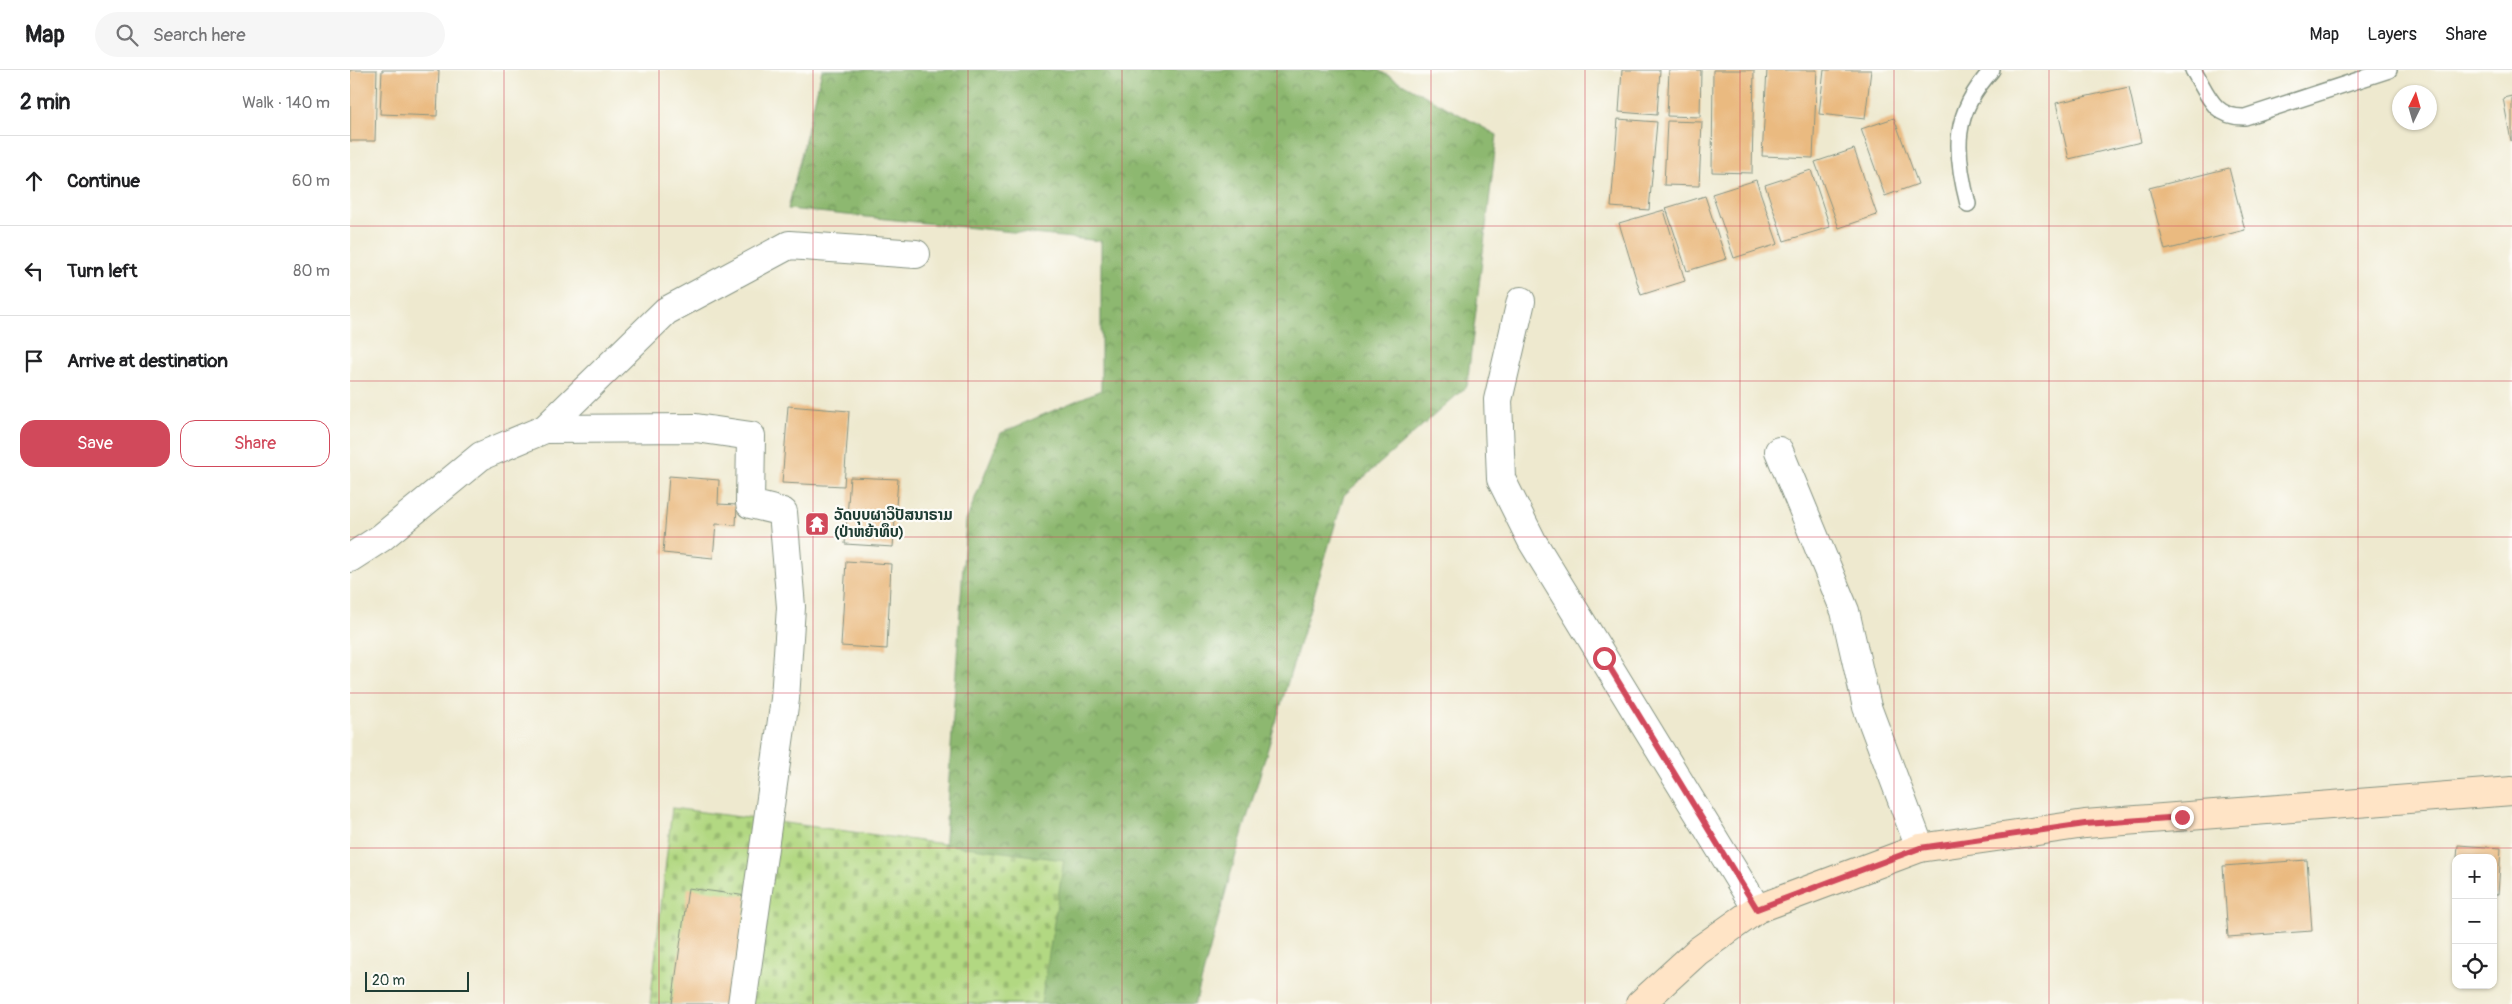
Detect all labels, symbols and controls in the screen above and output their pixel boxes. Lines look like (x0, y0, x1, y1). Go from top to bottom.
search box (95, 12, 445, 57)
text: Map (25, 20, 65, 49)
icon: search (113, 21, 141, 49)
text: Search here (153, 23, 246, 47)
text: Map (2310, 23, 2339, 46)
text: Layers (2367, 23, 2417, 46)
text: Share (2445, 23, 2487, 46)
north arrow (2392, 85, 2437, 130)
text: 2 min (20, 89, 70, 116)
text: Walk · 140 m (242, 93, 330, 113)
icon: ahead (20, 167, 48, 195)
text: Continue (67, 169, 140, 193)
text: 60 m (292, 171, 330, 191)
icon: left (20, 257, 48, 285)
text: Turn left (67, 259, 137, 283)
text: 80 m (293, 261, 330, 281)
icon: arrive (20, 347, 48, 375)
text: Arrive at destination (67, 349, 228, 373)
button: Save (20, 420, 170, 467)
button: Share (180, 420, 330, 467)
place label: ວັດບຸບຜາວິປັສນາຣາມ (ປ່າຫຍ້າທຶບ) (834, 505, 953, 542)
temple icon: ວັດບຸບຜາວິປັສນາຣາມ (ປ່າຫຍ້າທຶບ) (804, 511, 830, 537)
route start (1593, 647, 1616, 670)
route end (2171, 806, 2194, 829)
map controls (2452, 854, 2497, 989)
button: + (2452, 854, 2497, 899)
button: − (2452, 899, 2497, 944)
button: locate (2452, 944, 2497, 989)
scale bar (365, 969, 469, 992)
text: 20 m (372, 972, 405, 989)

